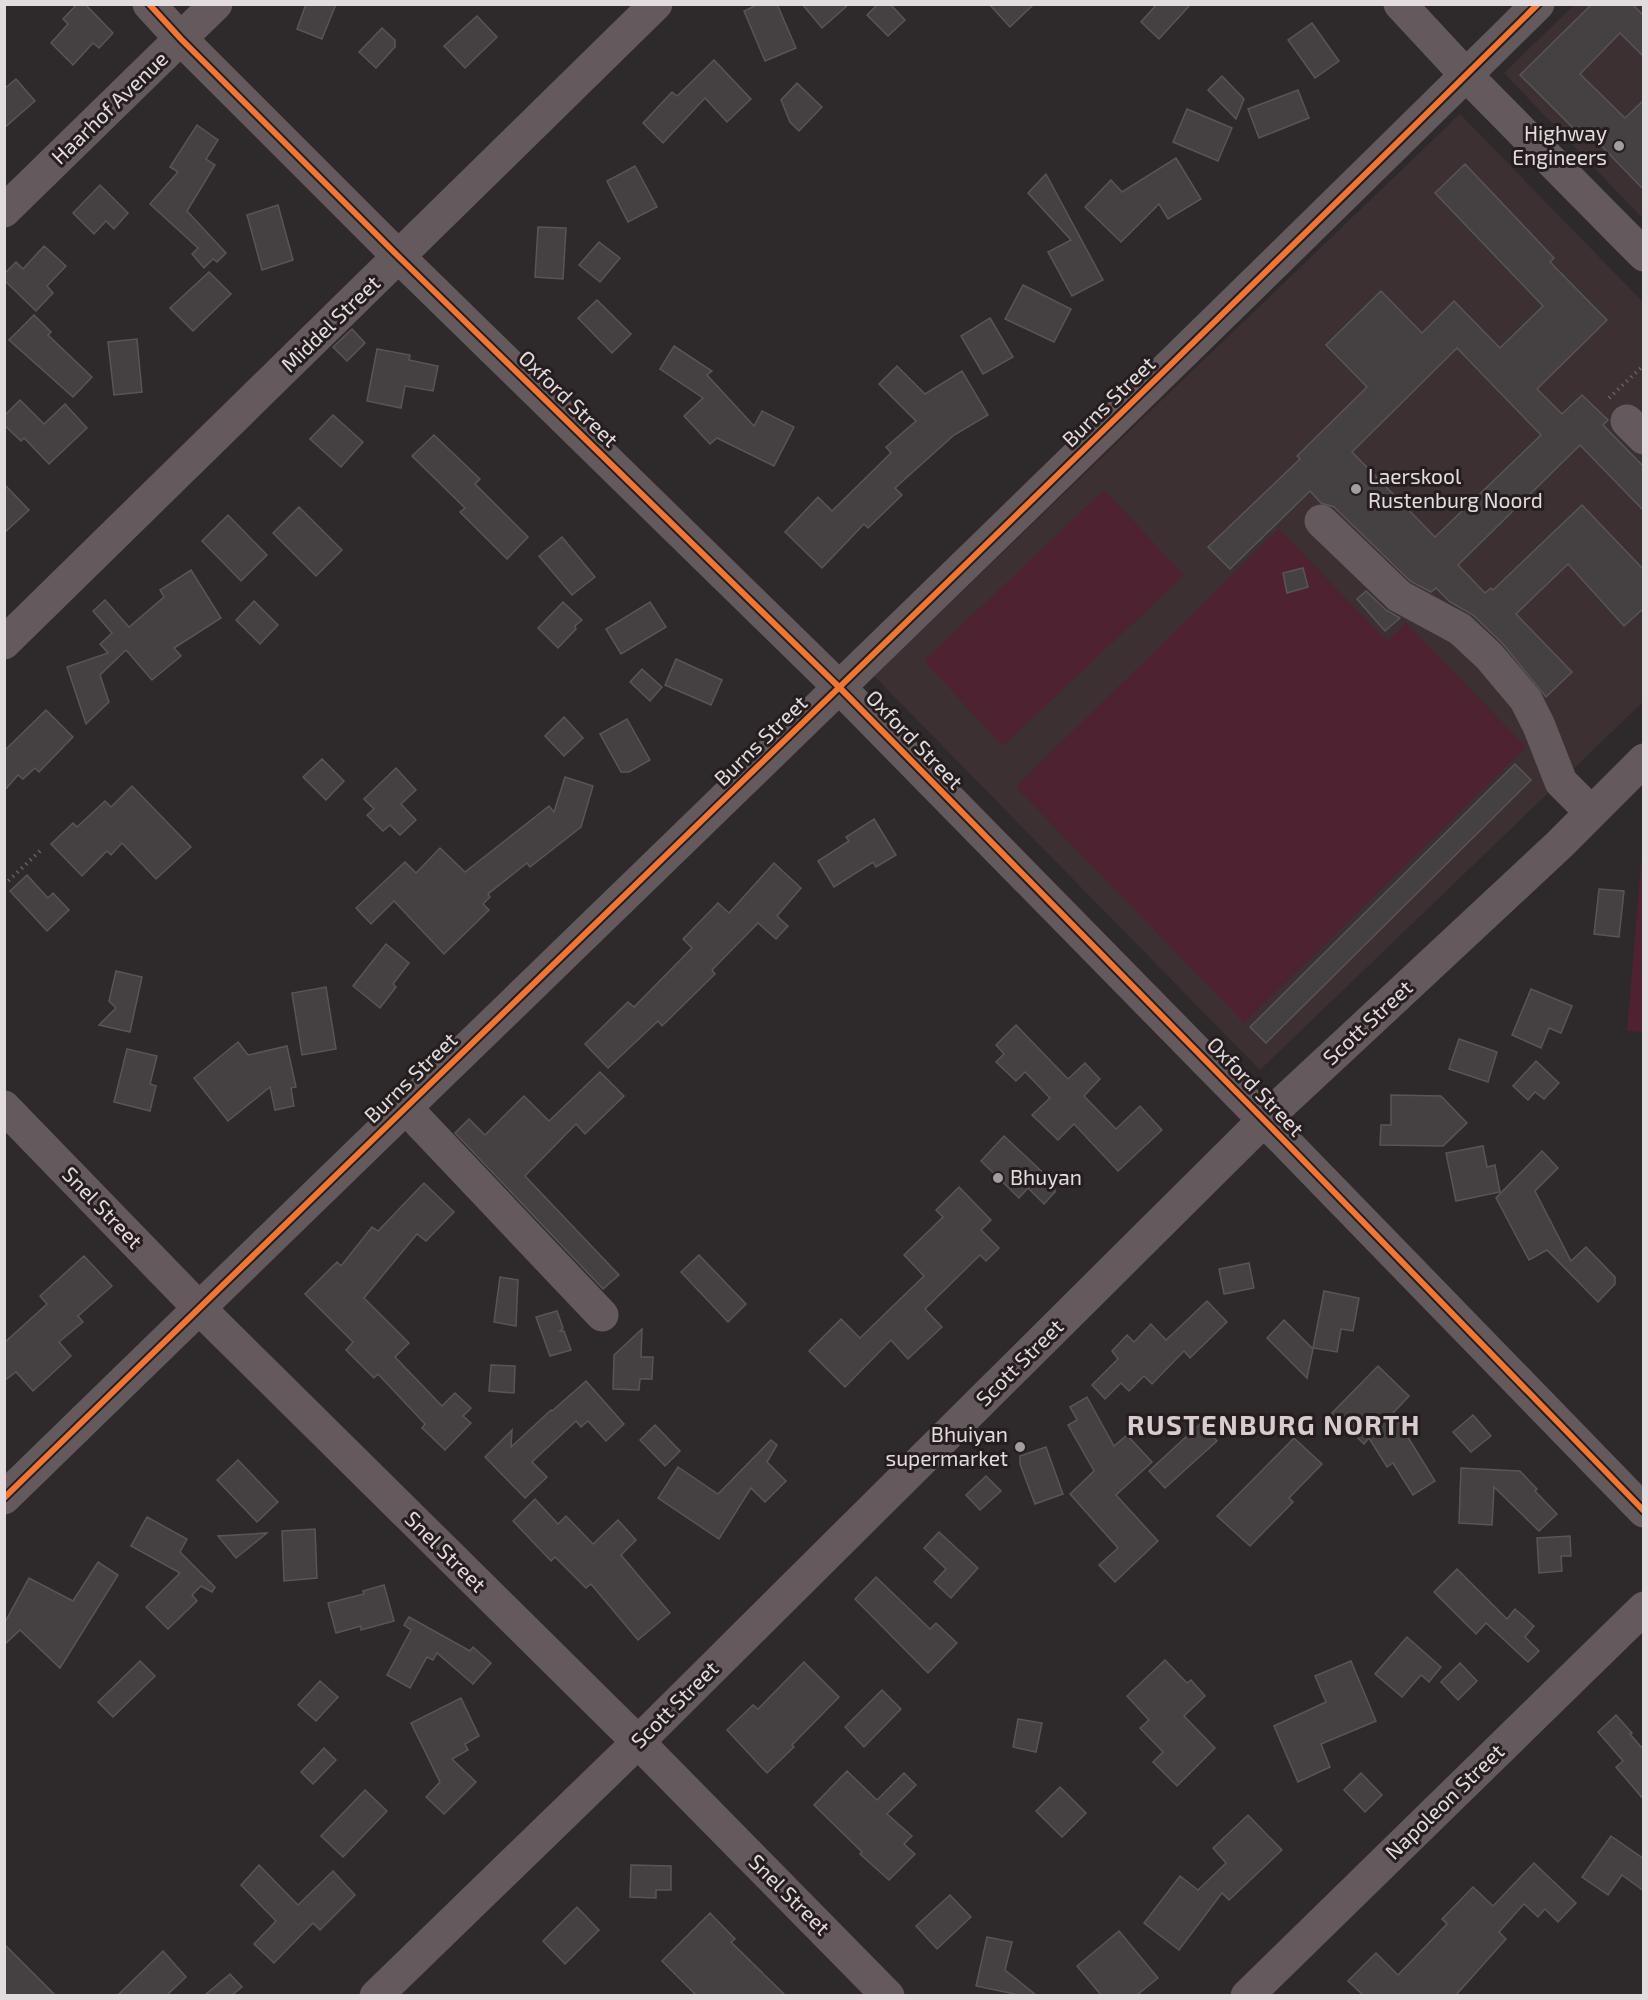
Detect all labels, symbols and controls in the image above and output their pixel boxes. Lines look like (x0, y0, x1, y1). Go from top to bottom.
street label: Haarhof Avenue (46, 45, 172, 169)
place label: Highway Engineers (1512, 120, 1607, 169)
marker: Highway Engineers (1612, 139, 1626, 153)
street label: Middel Street (275, 270, 385, 376)
street label: Oxford Street (514, 344, 624, 451)
street label: Burns Street (1056, 350, 1160, 451)
place label: Laerskool Rustenburg Noord (1368, 463, 1543, 512)
marker: Laerskool Rustenburg Noord (1349, 482, 1363, 496)
street label: Oxford Street (862, 684, 969, 794)
street label: Burns Street (708, 689, 812, 790)
street label: Scott Street (1317, 974, 1417, 1070)
street label: Burns Street (358, 1026, 462, 1127)
street label: Oxford Street (1203, 1031, 1310, 1141)
street label: Snel Street (58, 1161, 148, 1253)
place label: Bhuyan (1010, 1164, 1082, 1189)
marker: Bhuyan (991, 1171, 1005, 1185)
street label: Scott Street (970, 1313, 1068, 1411)
district label: RUSTENBURG NORTH (1127, 1408, 1421, 1440)
place label: Bhuiyan supermarket (885, 1421, 1008, 1470)
marker: Bhuiyan supermarket (1013, 1440, 1027, 1454)
street label: Snel Street (400, 1505, 492, 1597)
street label: Scott Street (625, 1655, 723, 1753)
street label: Napoleon Street (1379, 1738, 1508, 1864)
street label: Snel Street (744, 1848, 836, 1940)

